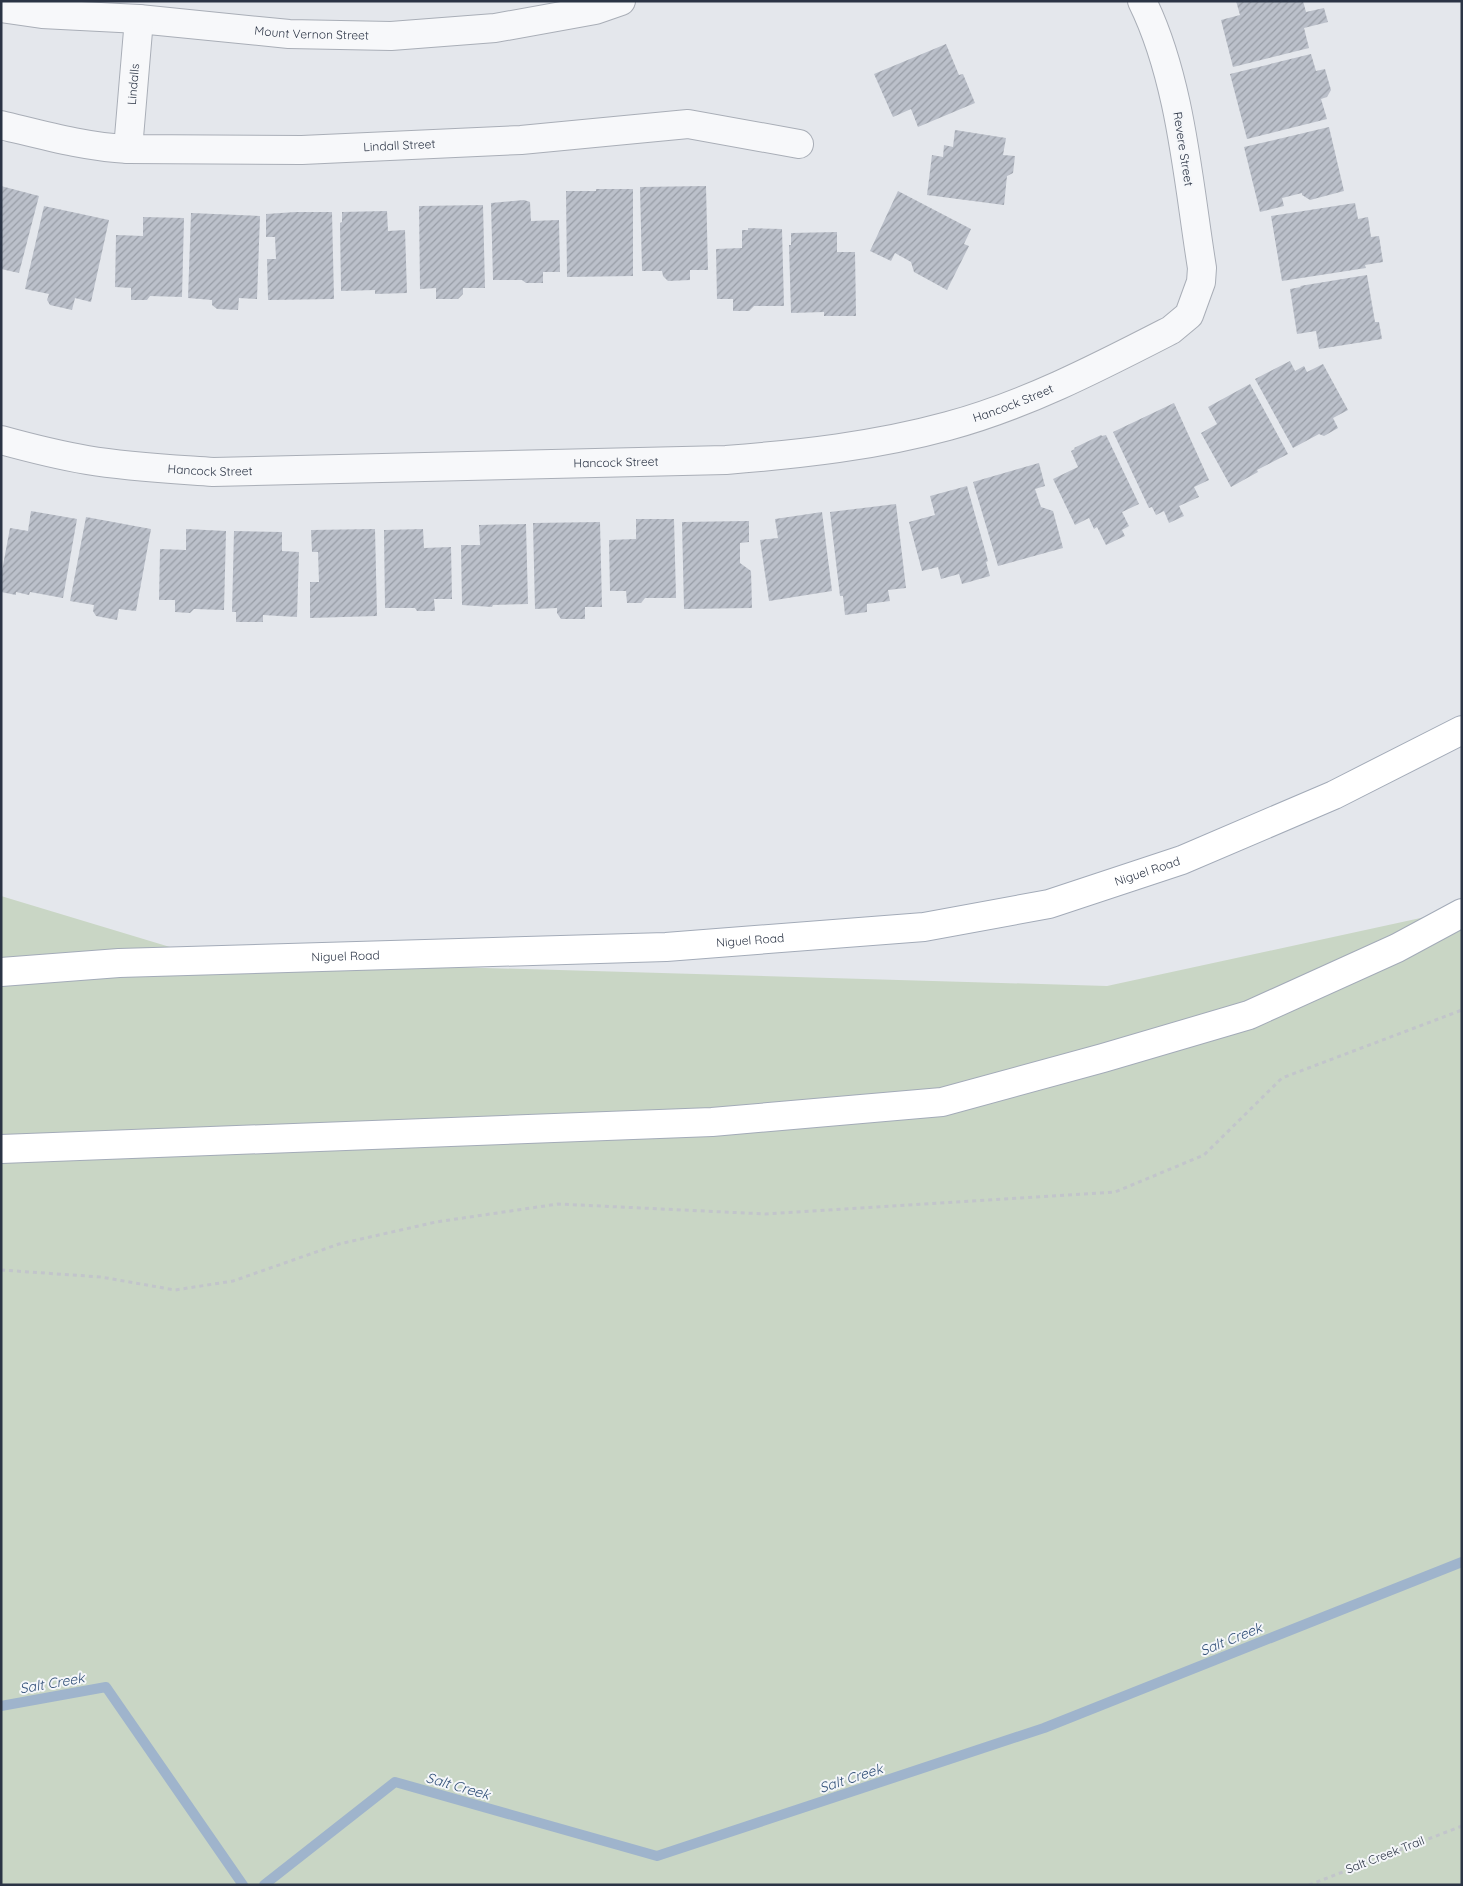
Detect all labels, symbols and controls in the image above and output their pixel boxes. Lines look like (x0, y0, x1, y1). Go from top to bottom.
street label: Mount Vernon Street (254, 23, 369, 43)
street label: Lindalls (124, 62, 142, 106)
street label: Revere Street (1170, 111, 1197, 187)
street label: Lindall Street (363, 136, 436, 154)
street label: Hancock Street (971, 381, 1056, 425)
street label: Hancock Street (573, 454, 659, 471)
street label: Hancock Street (167, 461, 253, 479)
street label: Niguel Road (1112, 853, 1182, 889)
street label: Niguel Road (716, 930, 785, 950)
street label: Niguel Road (311, 947, 380, 964)
water label: Salt Creek (1197, 1618, 1266, 1660)
water label: Salt Creek (18, 1668, 87, 1698)
water label: Salt Creek (817, 1759, 886, 1797)
water label: Salt Creek (424, 1768, 493, 1804)
street label: Salt Creek Trail (1343, 1833, 1426, 1876)

